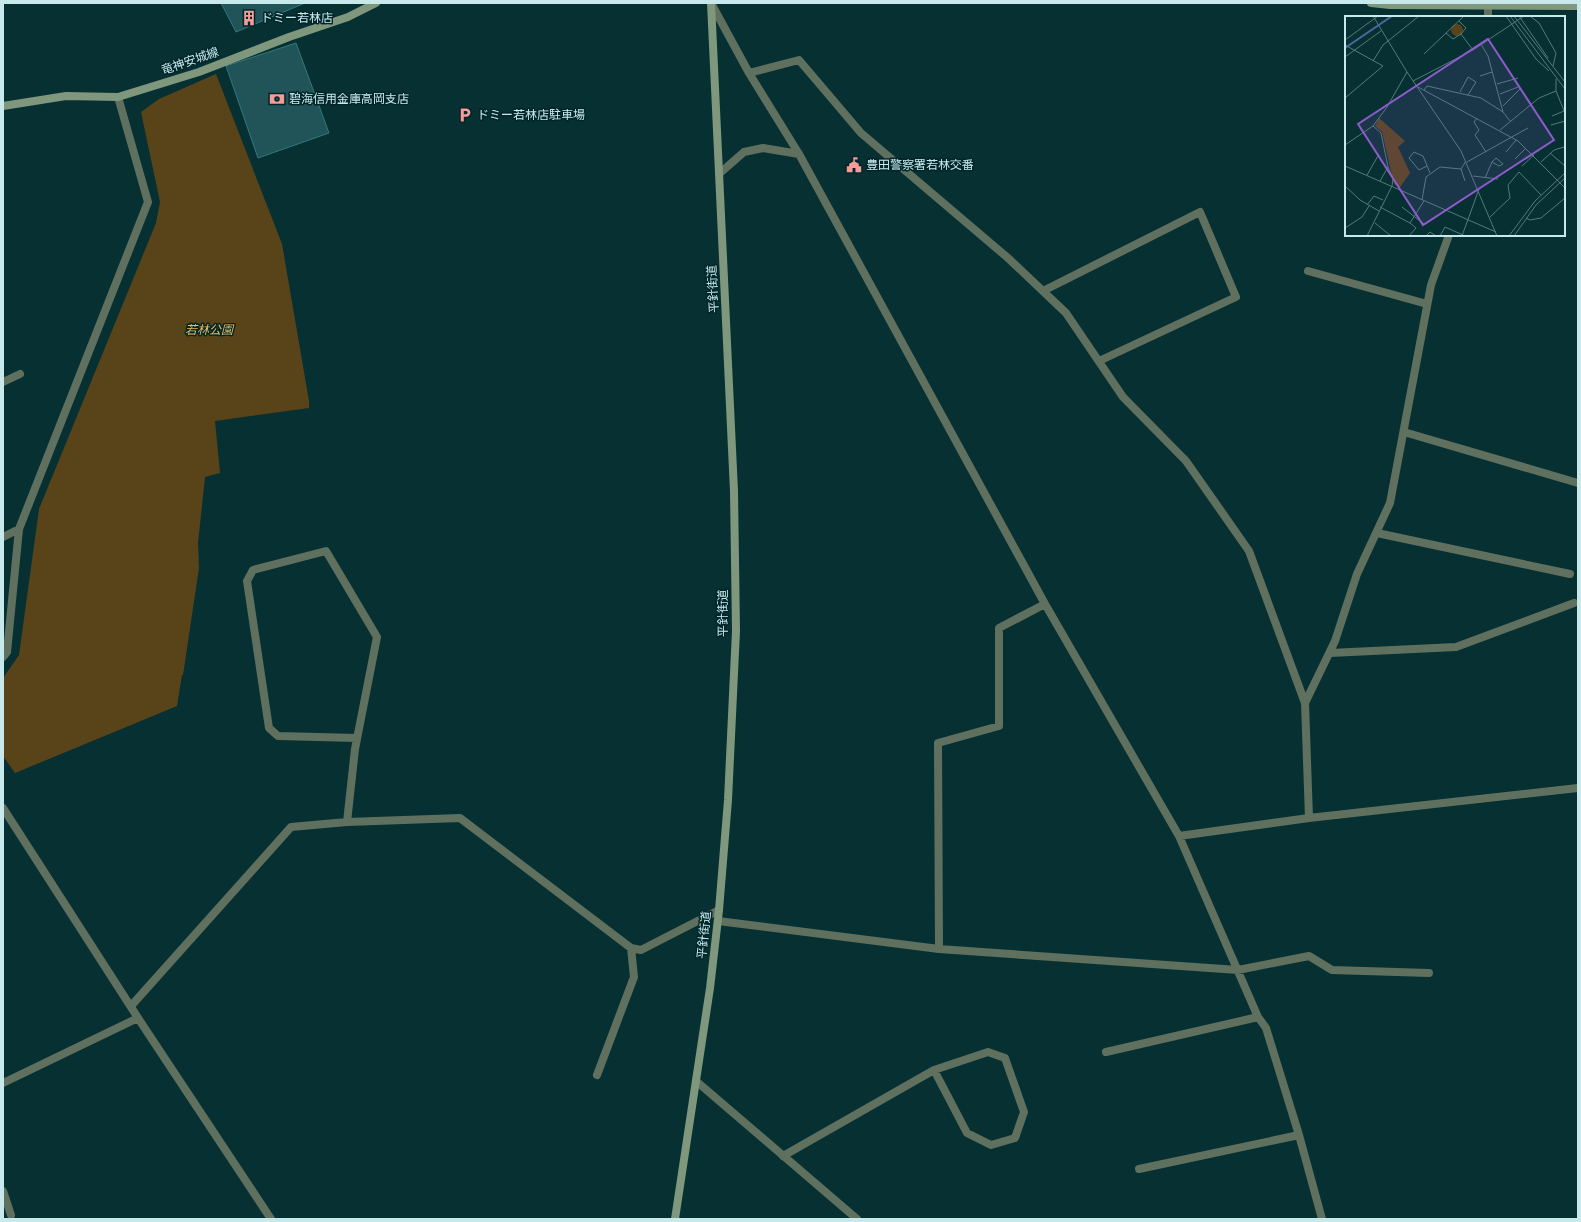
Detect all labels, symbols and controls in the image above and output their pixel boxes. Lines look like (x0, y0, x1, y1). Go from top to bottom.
building icon: ドミー若林店 (240, 9, 258, 27)
place label: ドミー若林店 (261, 11, 333, 25)
inset map (1345, 16, 1565, 236)
street label: 竜神安城線 (159, 45, 221, 77)
bank icon: 碧海信用金庫高岡支店 (268, 90, 286, 108)
place label: 碧海信用金庫高岡支店 (289, 92, 409, 106)
parking icon: ドミー若林店駐車場 (456, 106, 474, 124)
place label: ドミー若林店駐車場 (477, 108, 585, 122)
public building icon: 豊田警察署若林交番 (845, 156, 863, 174)
place label: 豊田警察署若林交番 (866, 158, 974, 172)
street label: 平針街道 (705, 265, 721, 313)
park label: 若林公園 (185, 323, 235, 337)
street label: 平針街道 (716, 589, 730, 637)
street label: 平針街道 (695, 910, 713, 960)

